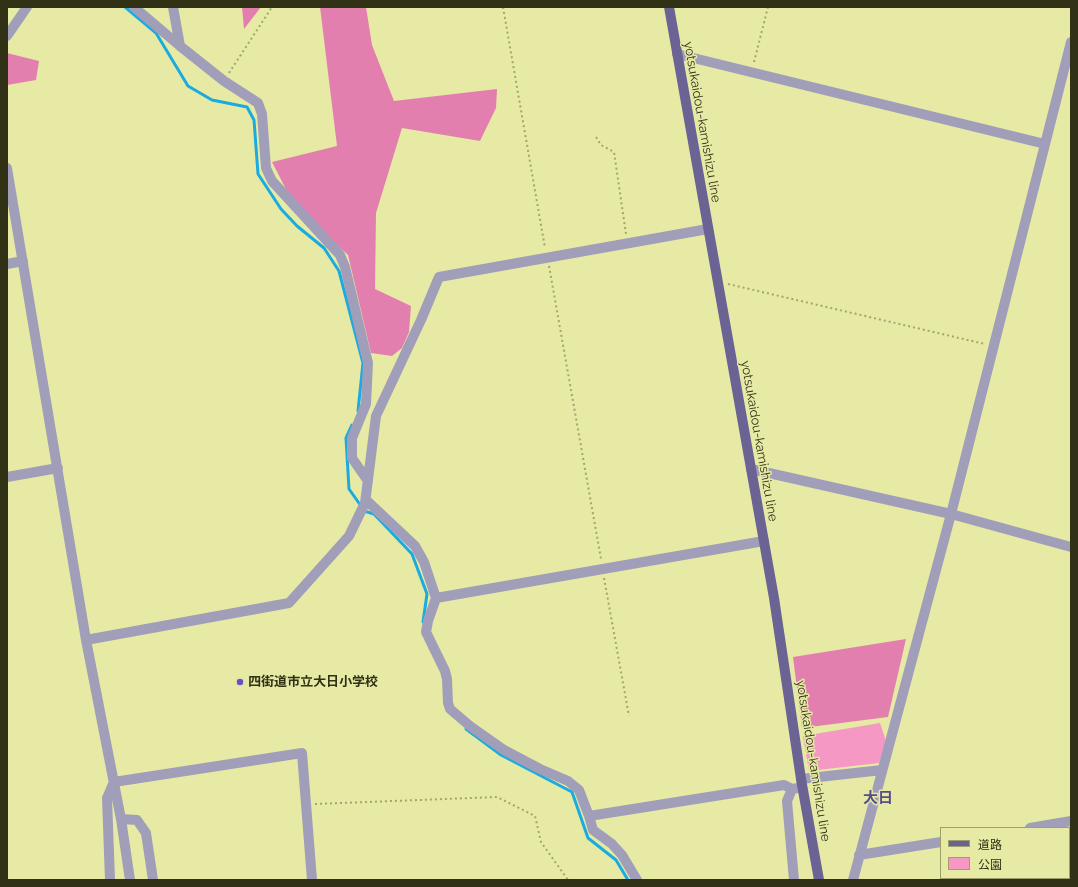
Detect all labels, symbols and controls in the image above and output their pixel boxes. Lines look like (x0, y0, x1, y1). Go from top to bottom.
street label: yotsukaidou-kamishizu line (680, 40, 724, 204)
street label: yotsukaidou-kamishizu line (737, 359, 781, 523)
place label: 四街道市立大日小学校 (248, 674, 378, 690)
marker: 四街道市立大日小学校 (235, 677, 245, 687)
street label: yotsukaidou-kamishizu line (793, 679, 833, 843)
district label: 大日 (863, 789, 893, 807)
legend (940, 827, 1070, 879)
text: 道路 (978, 838, 1002, 852)
text: 公園 (978, 858, 1002, 872)

